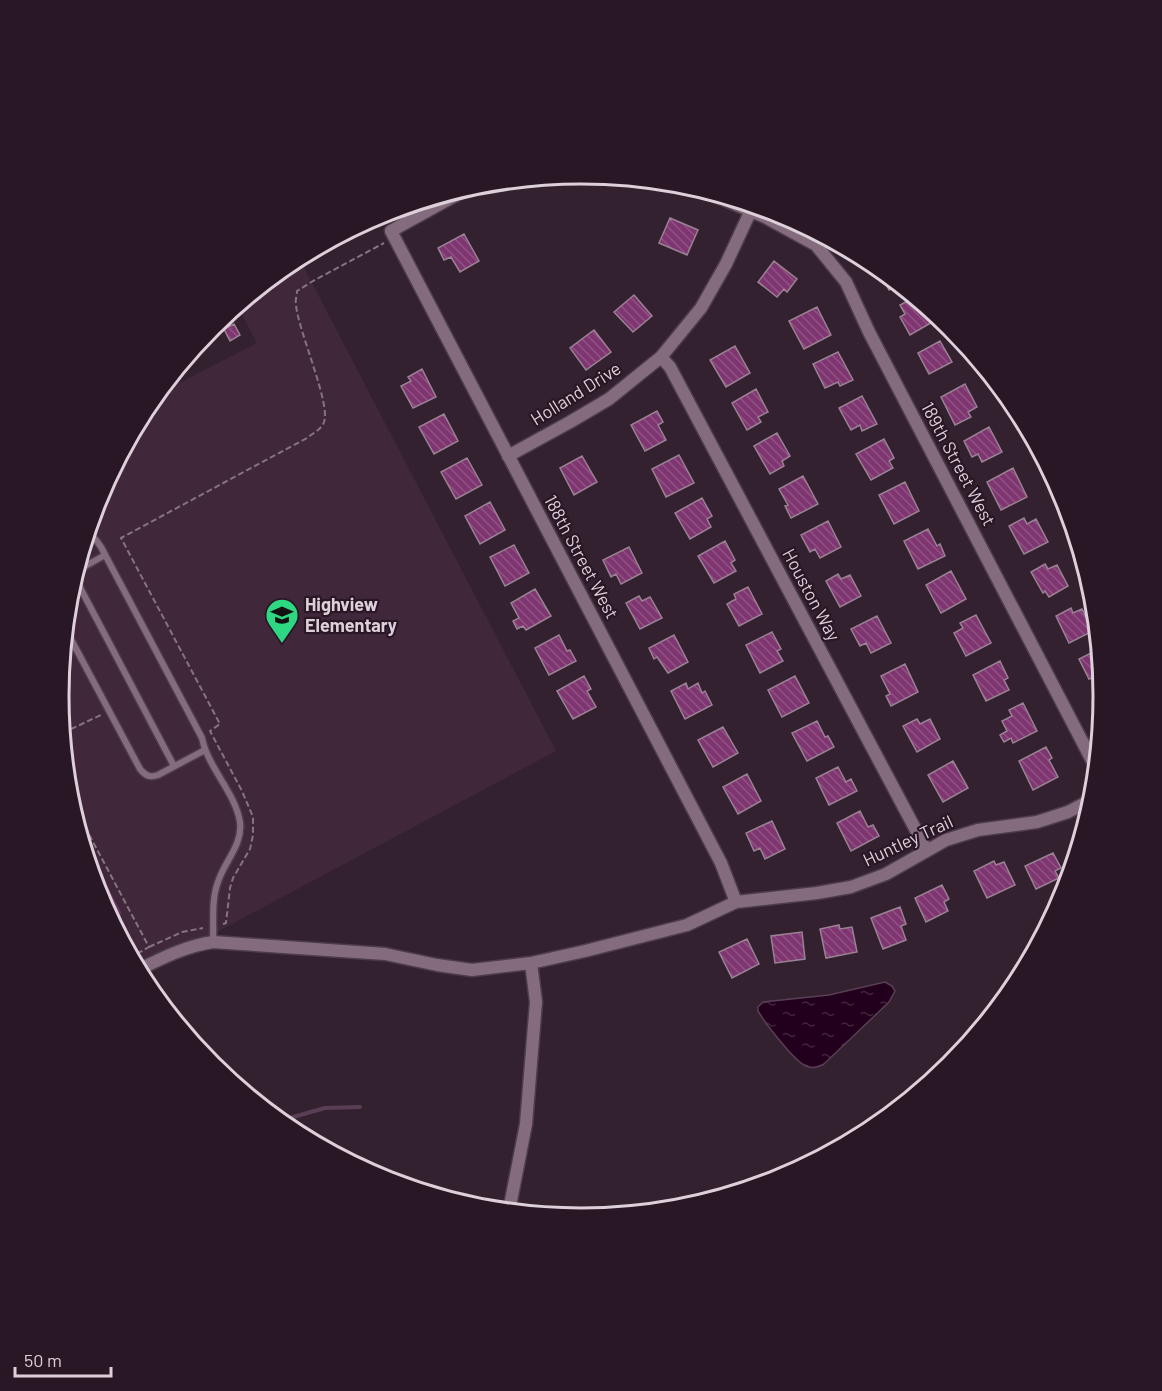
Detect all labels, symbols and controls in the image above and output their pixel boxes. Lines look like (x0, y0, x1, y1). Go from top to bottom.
street label: Holland Drive (526, 357, 625, 430)
street label: 189th Street West (917, 398, 1001, 529)
street label: 188th Street West (540, 491, 624, 622)
street label: Houston Way (778, 545, 845, 645)
place label: Highview Elementary (305, 593, 397, 636)
school or university icon: Highview Elementary (264, 597, 300, 644)
street label: Huntley Trail (859, 810, 956, 871)
scale bar (15, 1340, 111, 1378)
text: 50 m (24, 1349, 62, 1371)

